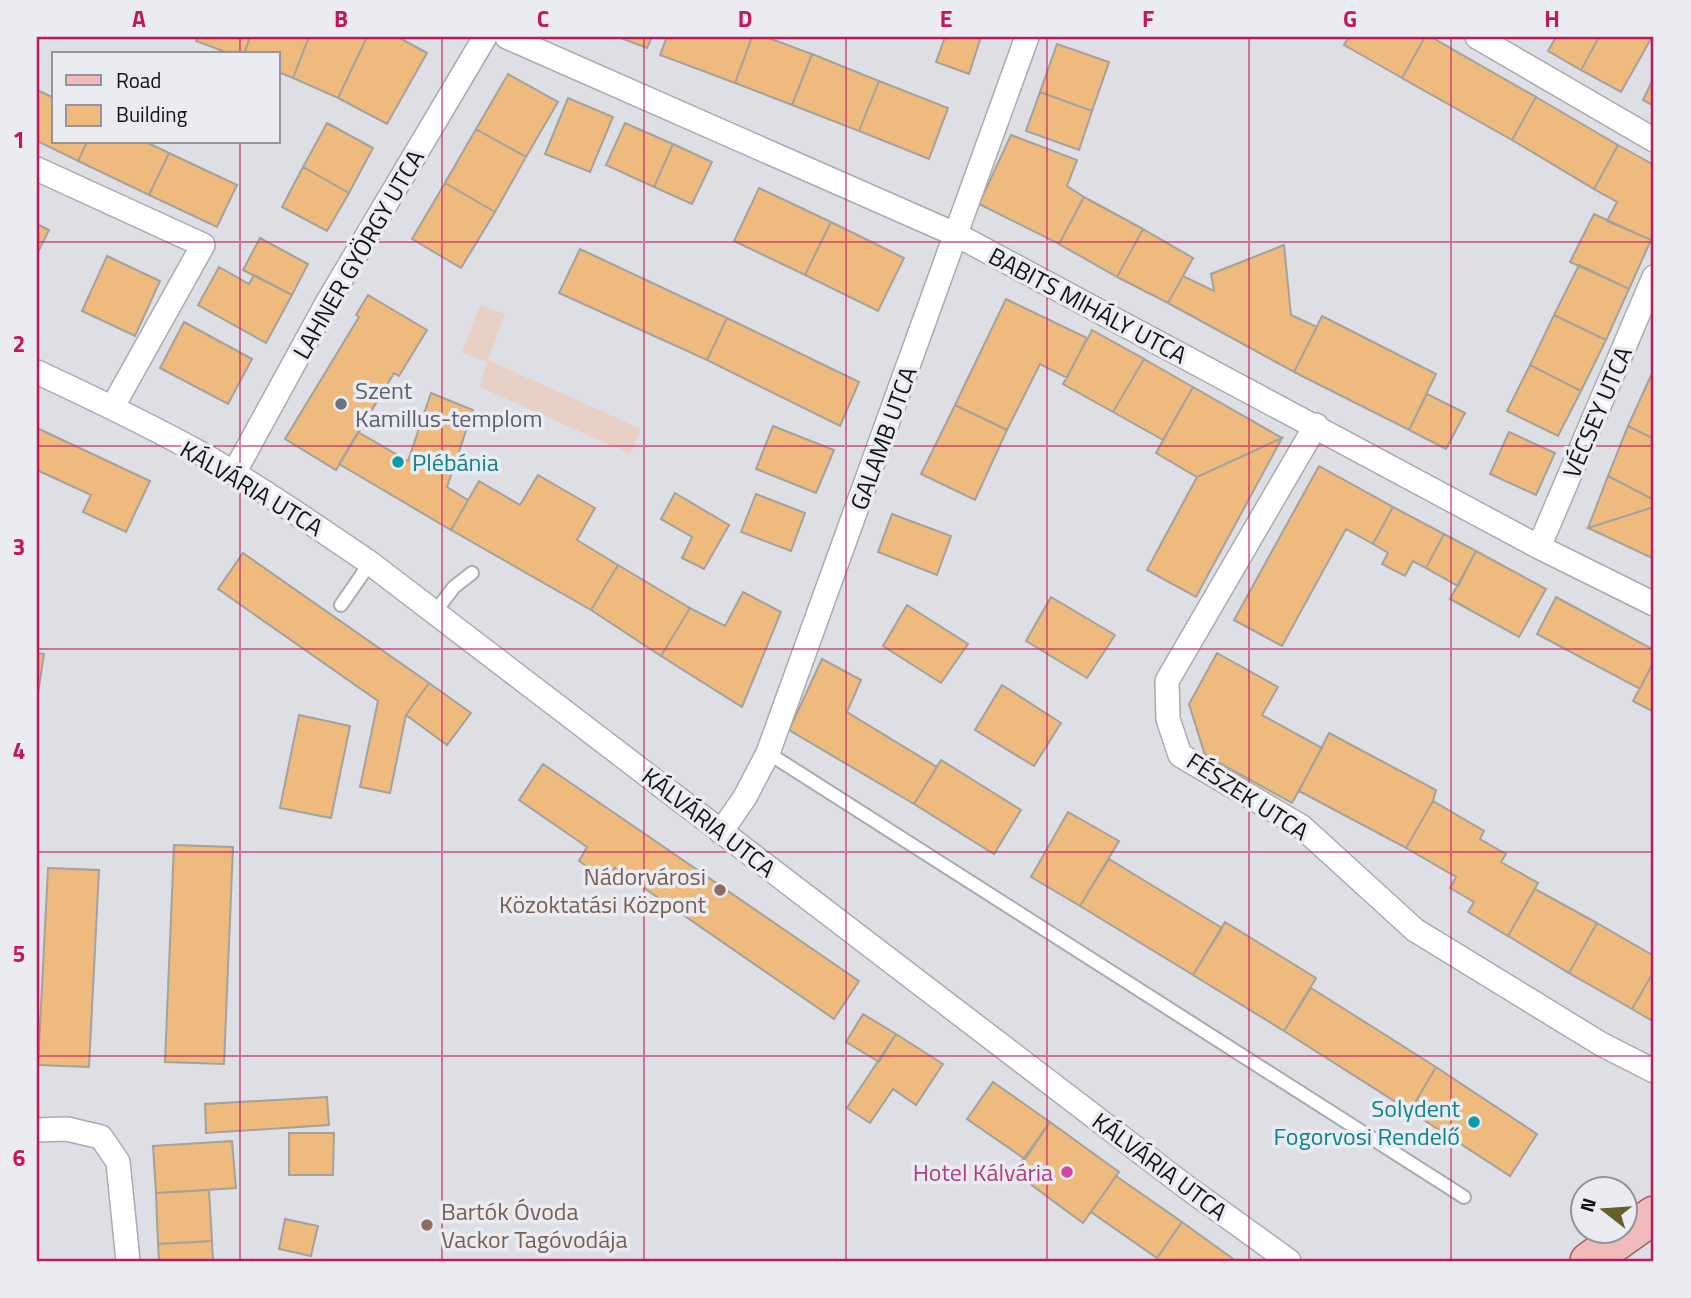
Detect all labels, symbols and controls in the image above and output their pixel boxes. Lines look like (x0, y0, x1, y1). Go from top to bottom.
text: A (132, 1, 146, 36)
text: B (334, 1, 348, 36)
text: C (537, 1, 549, 36)
text: D (738, 1, 752, 36)
text: E (940, 1, 952, 36)
text: F (1142, 1, 1154, 36)
text: G (1343, 1, 1357, 36)
text: H (1544, 1, 1560, 36)
legend (52, 52, 280, 144)
text: Road (116, 64, 161, 96)
text: Building (116, 98, 188, 130)
text: 1 (13, 122, 25, 157)
street label: LAHNER GYÖRGY UTCA (283, 143, 433, 365)
street label: BABITS MIHÁLY UTCA (983, 238, 1193, 372)
text: 2 (13, 326, 25, 361)
street label: VÉCSEY UTCA (1553, 341, 1641, 483)
street label: GALAMB UTCA (840, 361, 926, 515)
place label: Szent Kamillus-templom (355, 372, 542, 436)
marker: Szent Kamillus-templom (333, 396, 349, 412)
street label: KÁLVÁRIA UTCA (174, 431, 330, 545)
place label: Plébánia (412, 444, 499, 480)
marker: Plébánia (390, 454, 406, 470)
text: 3 (13, 529, 25, 564)
text: 4 (13, 733, 25, 768)
street label: FÉSZEK UTCA (1180, 743, 1316, 849)
street label: KÁLVÁRIA UTCA (634, 758, 784, 886)
place label: Nádorvárosi Közoktatási Központ (499, 858, 707, 922)
marker: Nádorvárosi Közoktatási Központ (712, 882, 728, 898)
text: 5 (13, 936, 25, 971)
place label: Solydent Fogorvosi Rendelő (1274, 1090, 1461, 1154)
street label: KÁLVÁRIA UTCA (1085, 1103, 1235, 1229)
marker: Solydent Fogorvosi Rendelő (1466, 1114, 1482, 1130)
text: 6 (13, 1140, 26, 1175)
place label: Hotel Kálvária (913, 1154, 1053, 1190)
marker: Hotel Kálvária (1059, 1164, 1075, 1180)
north arrow (1568, 1176, 1638, 1246)
place label: Bartók Óvoda Vackor Tagóvodája (441, 1193, 628, 1257)
text: N (1571, 1194, 1603, 1215)
marker: Bartók Óvoda Vackor Tagóvodája (419, 1217, 435, 1233)

